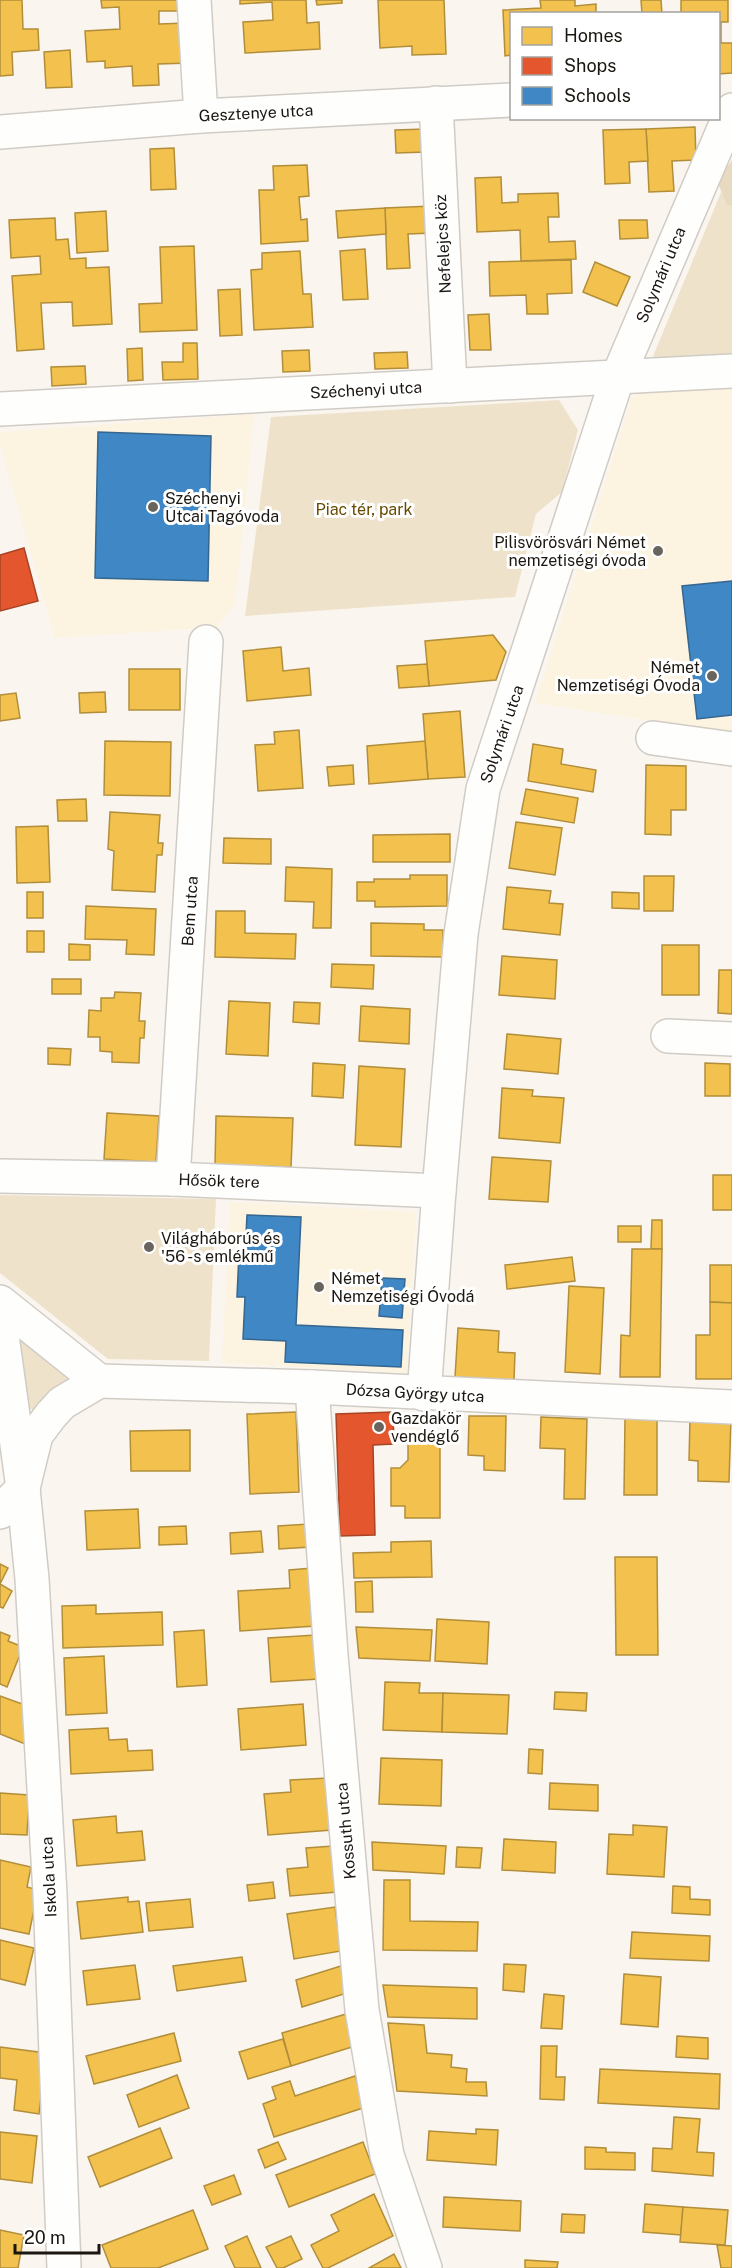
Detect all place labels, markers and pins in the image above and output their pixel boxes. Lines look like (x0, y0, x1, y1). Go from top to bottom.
place label: Széchenyi Utcai Tagóvoda (165, 489, 279, 526)
marker: Széchenyi Utcai Tagóvoda (146, 500, 160, 514)
place label: Pilisvörösvári Német nemzetiségi óvoda (494, 533, 646, 570)
marker: Pilisvörösvári Német nemzetiségi óvoda (651, 544, 665, 558)
place label: Német Nemzetiségi Óvoda (557, 658, 700, 695)
marker: Német Nemzetiségi Óvoda (705, 669, 719, 683)
place label: Világháborús és '56 -s emlékmű (161, 1229, 280, 1266)
marker: Világháborús és '56 -s emlékmű (142, 1240, 156, 1254)
place label: Német Nemzetiségi Óvodá (331, 1269, 474, 1306)
marker: Német Nemzetiségi Óvodá (312, 1280, 326, 1294)
place label: Gazdakör vendéglő (391, 1409, 462, 1446)
marker: Gazdakör vendéglő (372, 1420, 386, 1434)

